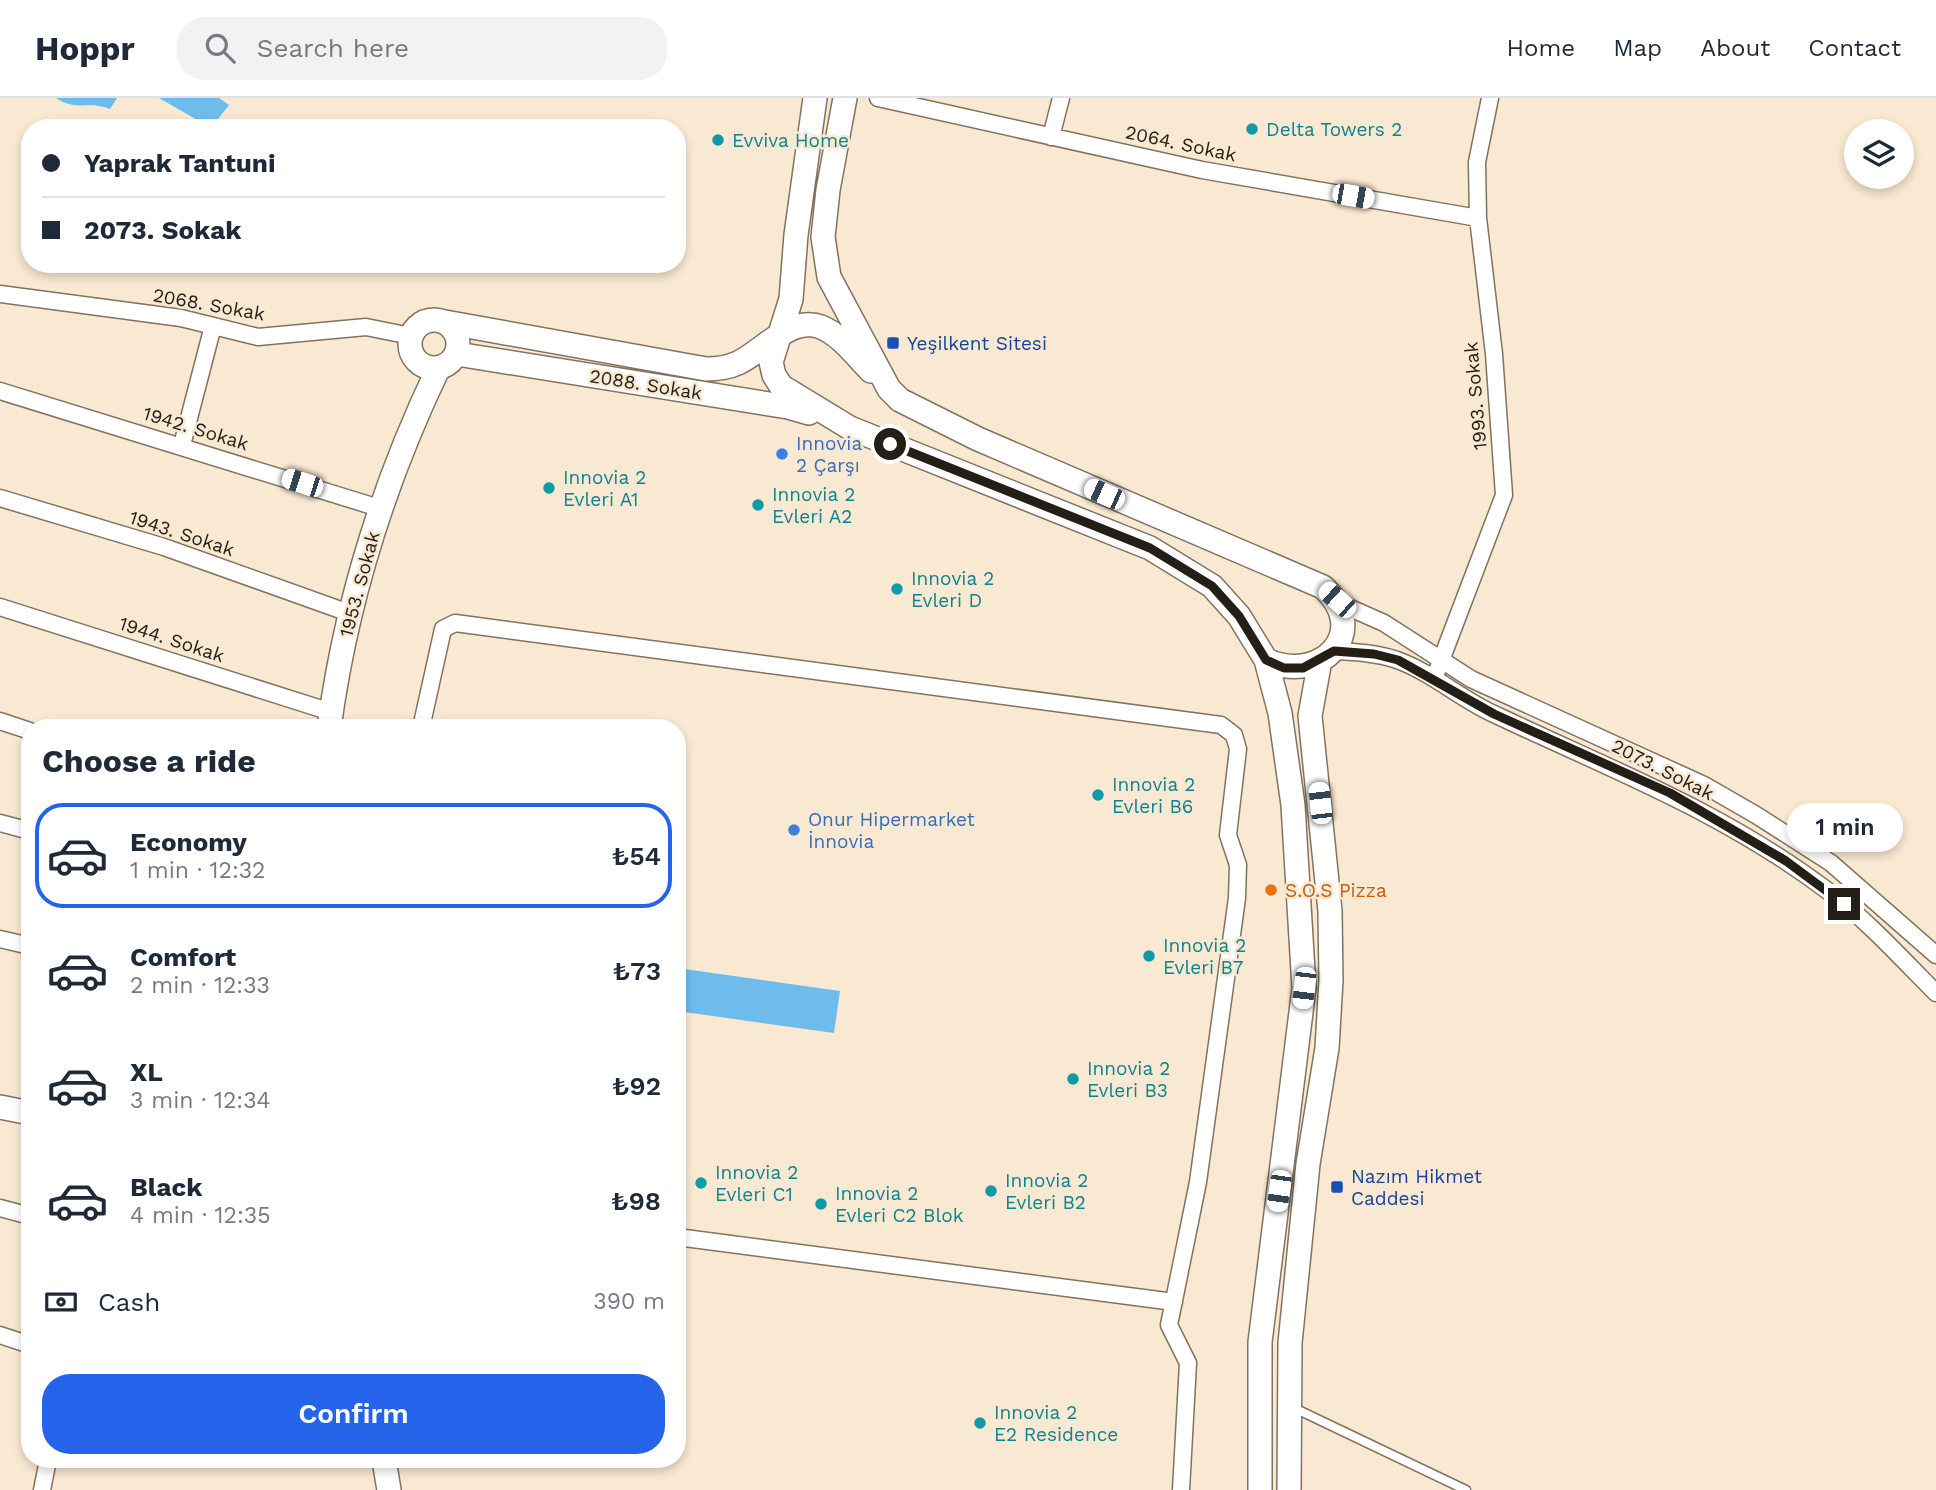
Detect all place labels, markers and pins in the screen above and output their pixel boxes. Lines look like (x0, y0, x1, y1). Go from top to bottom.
place label: Delta Towers 2 (1266, 118, 1402, 141)
marker: Delta Towers 2 (1244, 121, 1260, 137)
place label: Evviva Home (732, 129, 849, 152)
marker: Evviva Home (710, 132, 726, 148)
place label: Yeşilkent Sitesi (907, 332, 1047, 355)
marker: Yeşilkent Sitesi (885, 335, 901, 351)
place label: Innovia 2 Çarşı (796, 432, 862, 477)
marker: Innovia 2 Çarşı (774, 446, 790, 462)
place label: Innovia 2 Evleri A1 (563, 466, 646, 511)
marker: Innovia 2 Evleri A1 (541, 480, 557, 496)
place label: Innovia 2 Evleri A2 (772, 483, 855, 528)
marker: Innovia 2 Evleri A2 (750, 497, 766, 513)
place label: Innovia 2 Evleri D (911, 567, 994, 612)
marker: Innovia 2 Evleri D (889, 581, 905, 597)
place label: Innovia 2 Evleri B6 (1112, 773, 1195, 818)
marker: Innovia 2 Evleri B6 (1090, 787, 1106, 803)
place label: Onur Hipermarket İnnovia (808, 808, 975, 853)
marker: Onur Hipermarket İnnovia (786, 822, 802, 838)
place label: S.O.S Pizza (1285, 879, 1387, 902)
marker: S.O.S Pizza (1263, 882, 1279, 898)
place label: Innovia 2 Evleri B7 (1163, 934, 1246, 979)
marker: Innovia 2 Evleri B7 (1141, 948, 1157, 964)
place label: Innovia 2 Evleri B3 (1087, 1057, 1170, 1102)
marker: Innovia 2 Evleri B3 (1065, 1071, 1081, 1087)
place label: Innovia 2 Evleri C1 (715, 1161, 798, 1206)
place label: Nazım Hikmet Caddesi (1351, 1165, 1482, 1210)
place label: Innovia 2 Evleri B2 (1005, 1169, 1088, 1214)
marker: Innovia 2 Evleri C1 (693, 1175, 709, 1191)
marker: Nazım Hikmet Caddesi (1329, 1179, 1345, 1195)
place label: Innovia 2 Evleri C2 Blok (835, 1182, 964, 1227)
marker: Innovia 2 Evleri B2 (983, 1183, 999, 1199)
marker: Innovia 2 Evleri C2 Blok (813, 1196, 829, 1212)
place label: Innovia 2 E2 Residence (994, 1401, 1118, 1446)
marker: Innovia 2 E2 Residence (972, 1415, 988, 1431)

